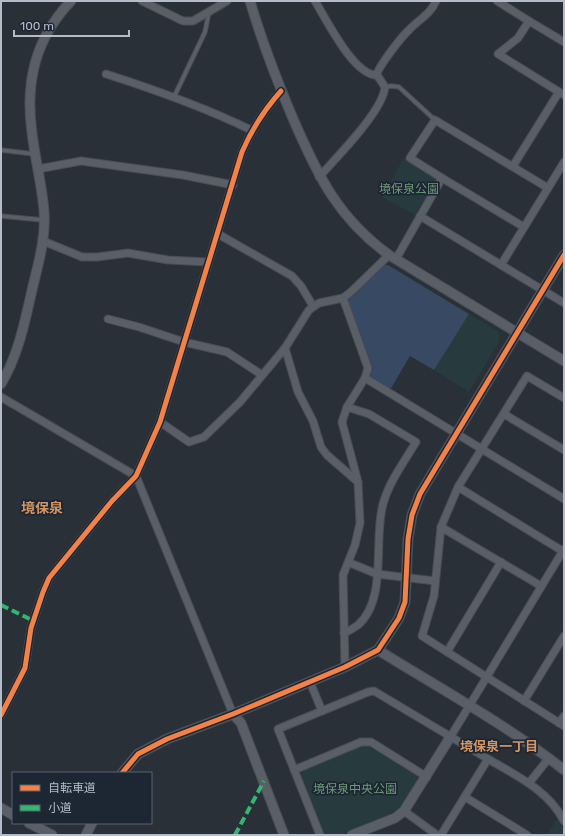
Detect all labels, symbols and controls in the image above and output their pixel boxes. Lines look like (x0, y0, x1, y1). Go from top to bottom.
scale bar (14, 12, 129, 38)
text: 100 m (20, 19, 54, 33)
park label: 境保泉公園 (379, 182, 439, 196)
district label: 境保泉 (21, 500, 63, 517)
district label: 境保泉一丁目 (460, 739, 538, 754)
legend (12, 772, 152, 824)
text: 自転車道 (48, 781, 96, 795)
park label: 境保泉中央公園 (313, 782, 397, 796)
text: 小道 (48, 801, 72, 815)

